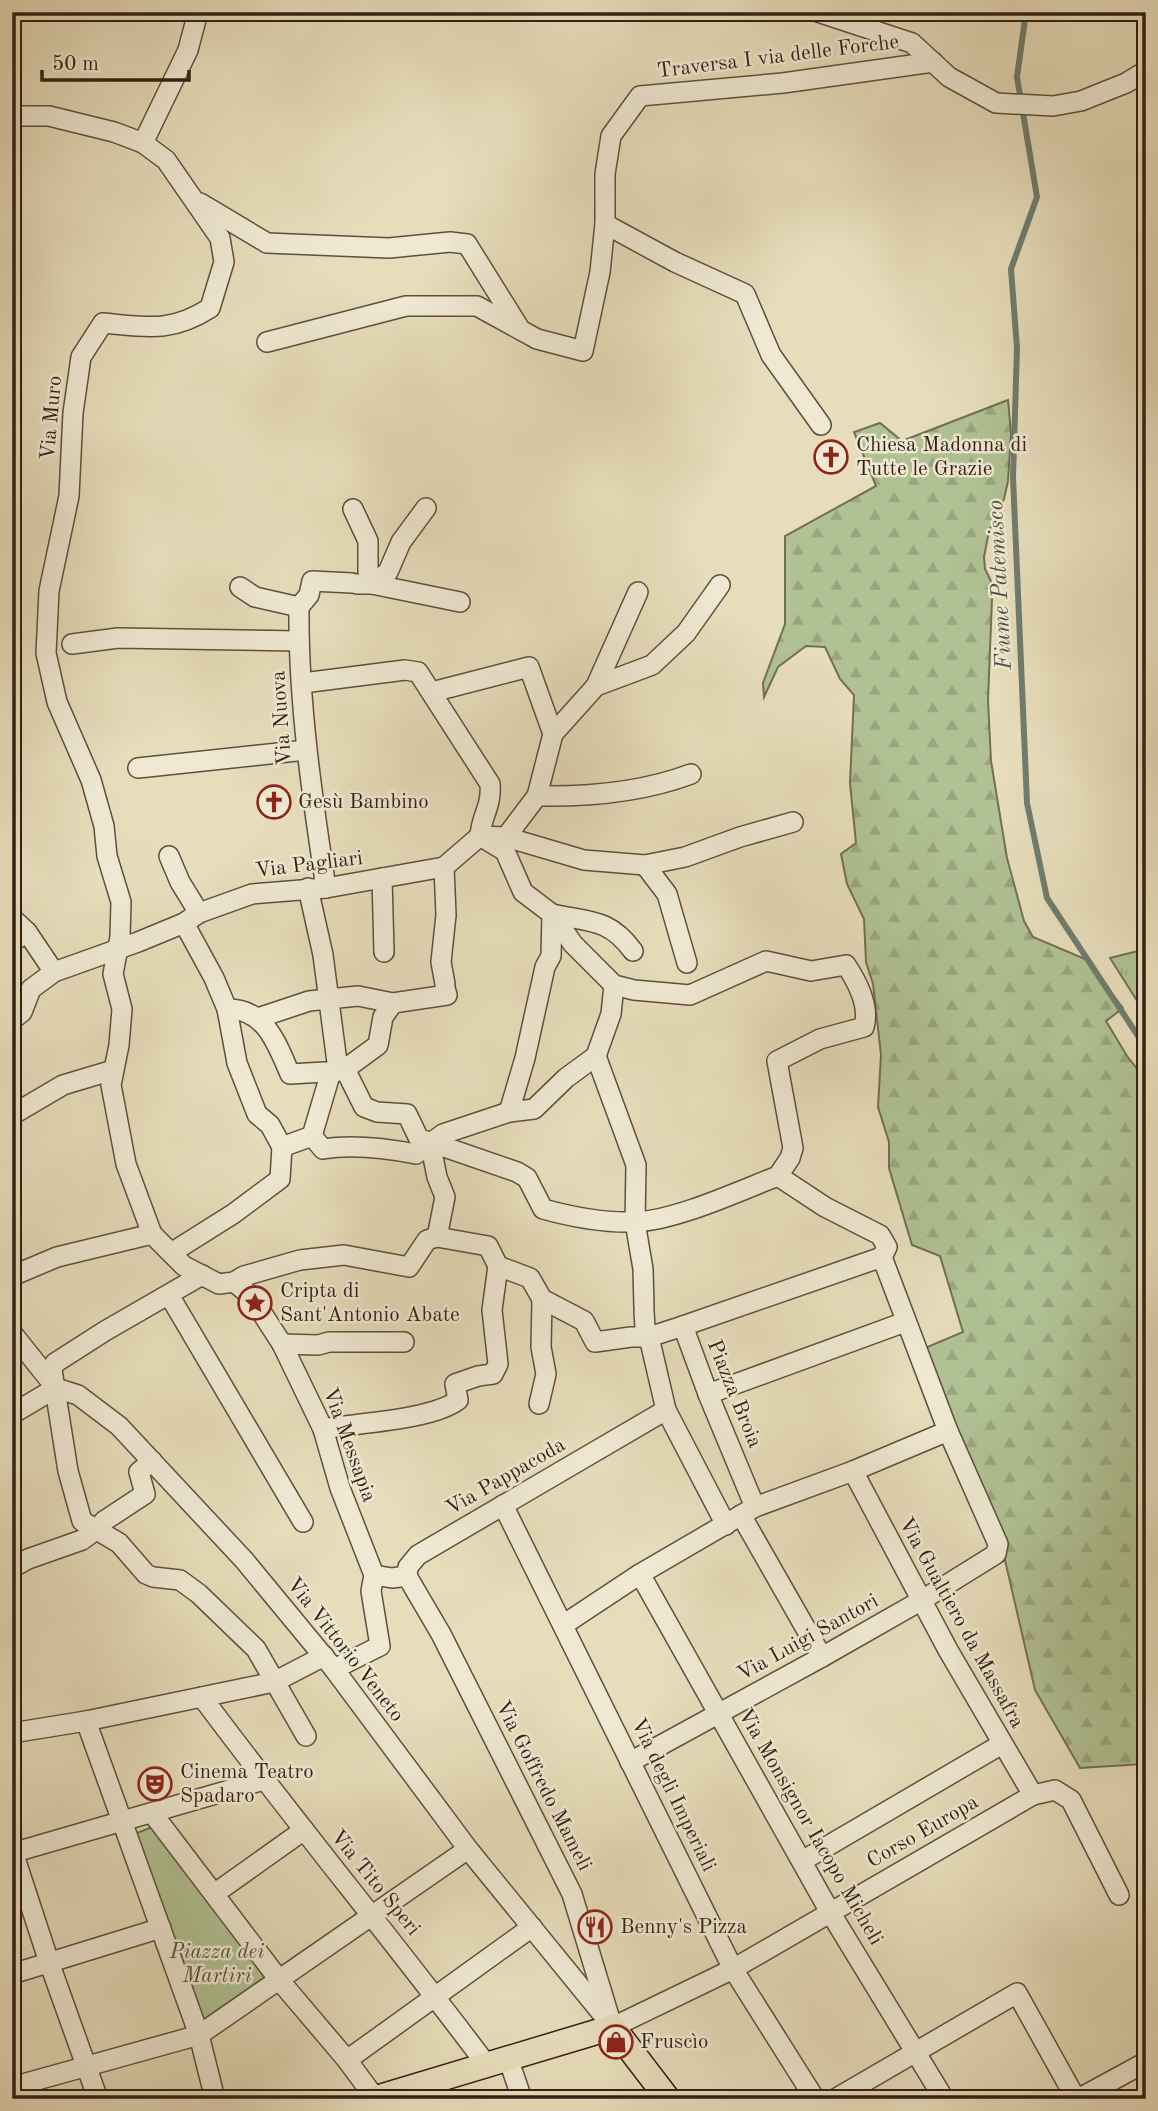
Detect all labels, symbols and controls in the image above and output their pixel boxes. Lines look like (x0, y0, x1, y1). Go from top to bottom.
street label: Traversa I via delle Forche (656, 32, 900, 82)
scale bar (42, 38, 189, 82)
text: 50 m (52, 54, 99, 75)
street label: Via Muro (38, 375, 66, 461)
place label: Chiesa Madonna di Tutte le Grazie (856, 435, 1027, 480)
church icon: Chiesa Madonna di Tutte le Grazie (812, 438, 850, 476)
water label: Fiume Patemisco (984, 499, 1016, 672)
street label: Via Nuova (268, 670, 296, 766)
church icon: Gesù Bambino (255, 783, 293, 821)
place label: Gesù Bambino (298, 792, 429, 813)
street label: Via Pagliari (254, 848, 364, 882)
place label: Cripta di Sant'Antonio Abate (280, 1281, 460, 1326)
place icon: Cripta di Sant'Antonio Abate (236, 1284, 274, 1322)
street label: Piazza Broia (703, 1337, 765, 1451)
street label: Via Messapia (319, 1385, 379, 1505)
street label: Via Pappacoda (443, 1434, 569, 1520)
street label: Via Gualtiero da Massafra (894, 1514, 1028, 1732)
street label: Via Vittorio Veneto (282, 1574, 408, 1726)
street label: Via Luigi Santori (734, 1591, 882, 1685)
street label: Via Goffredo Mameli (491, 1698, 595, 1874)
street label: Via Monsignor Iacopo Micheli (734, 1705, 886, 1949)
street label: Via degli Imperiali (627, 1715, 719, 1875)
place label: Cinema Teatro Spadaro (180, 1762, 314, 1807)
theatre icon: Cinema Teatro Spadaro (136, 1765, 174, 1803)
street label: Corso Europa (864, 1792, 982, 1872)
street label: Via Tito Speri (326, 1826, 424, 1940)
restaurant icon: Benny's Pizza (576, 1908, 614, 1946)
place label: Benny's Pizza (620, 1917, 747, 1938)
park label: Piazza dei Martiri (169, 1942, 264, 1987)
shop icon: Fruscìo (597, 2023, 635, 2061)
place label: Fruscìo (640, 2032, 708, 2053)

